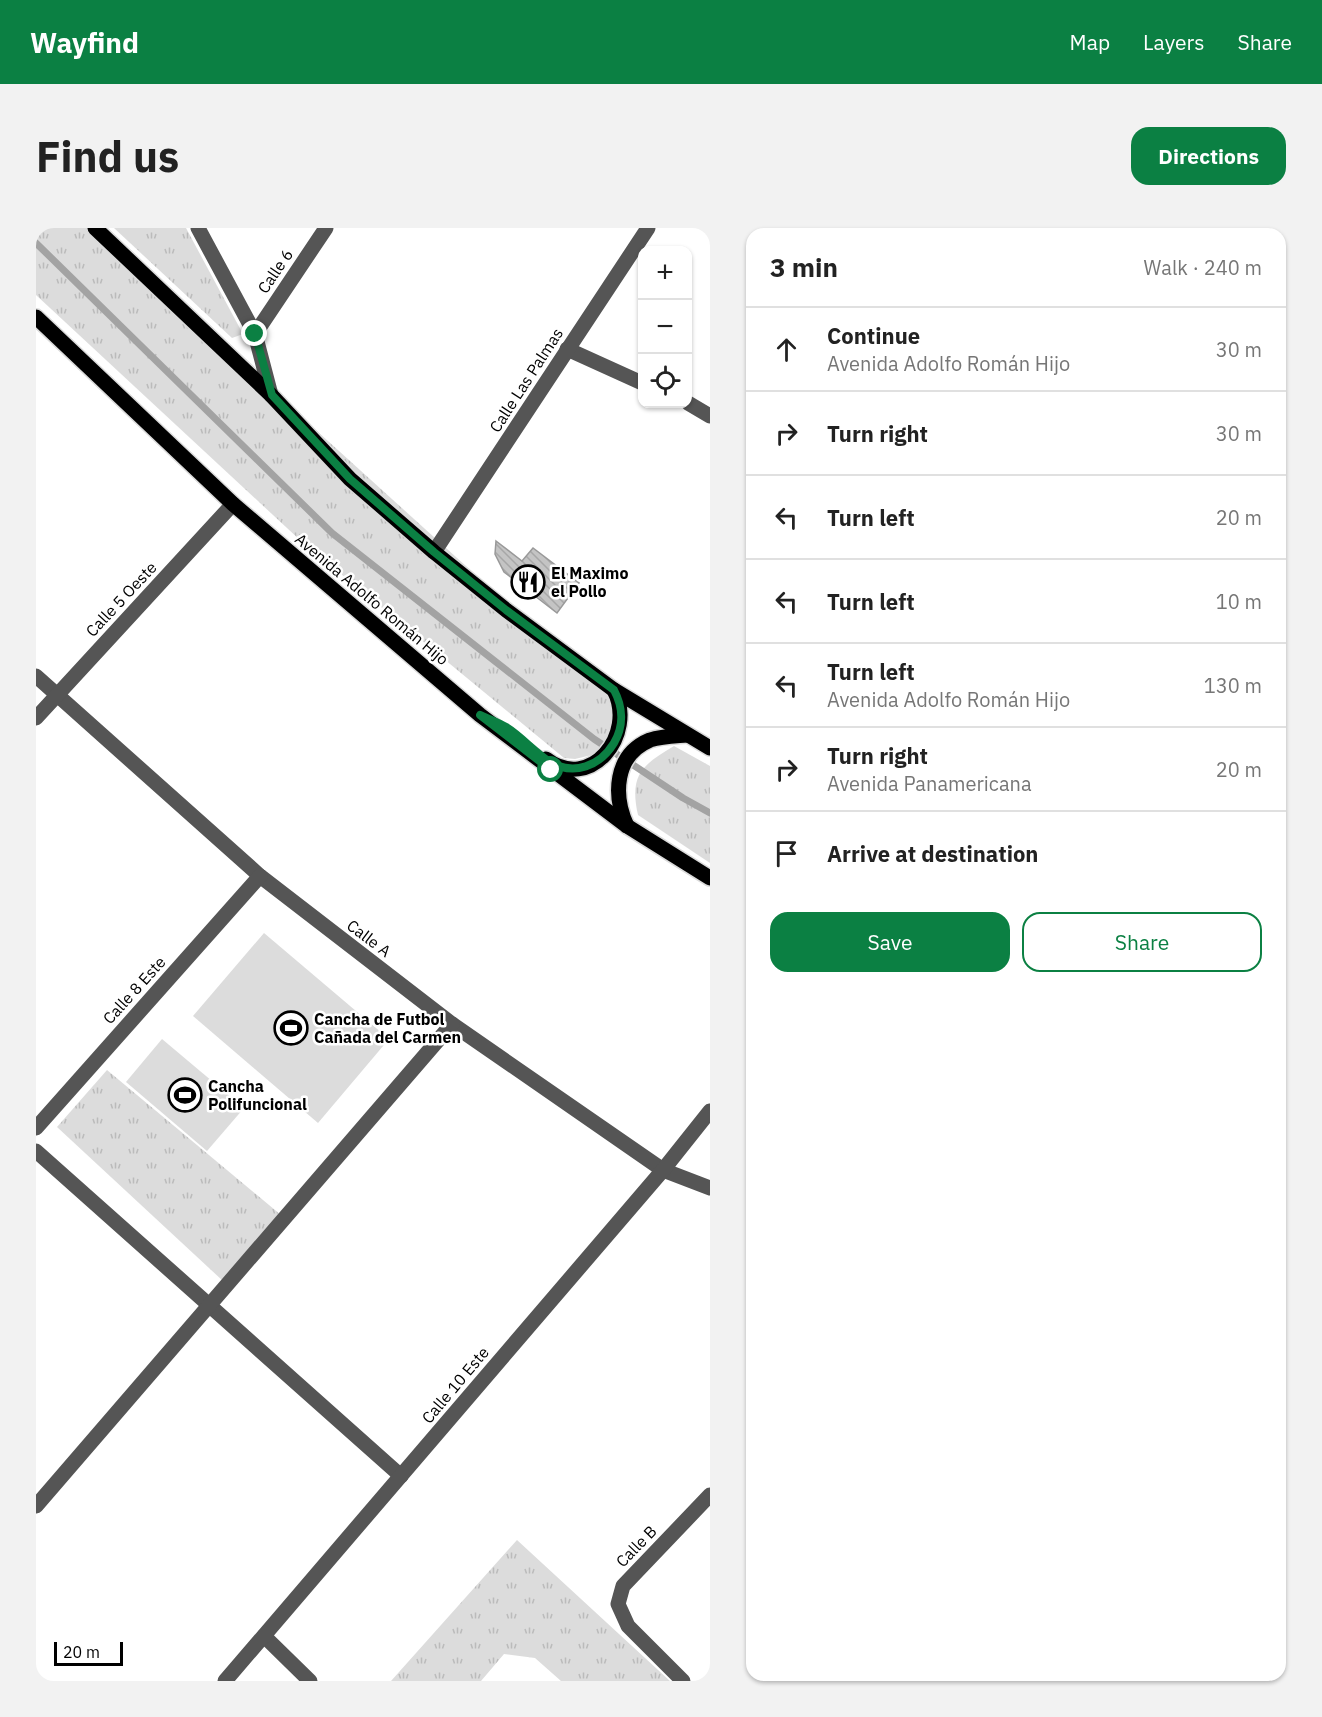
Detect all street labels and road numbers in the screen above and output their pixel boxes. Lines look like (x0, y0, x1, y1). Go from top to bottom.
street label: Calle 6 (253, 245, 297, 297)
street label: Calle Las Palmas (485, 324, 567, 436)
street label: Avenida Adolfo Román Hijo (291, 529, 453, 669)
street label: Calle 5 Oeste (81, 557, 161, 641)
street label: Calle A (343, 915, 395, 961)
street label: Calle 8 Este (98, 952, 170, 1028)
street label: Calle 10 Este (417, 1342, 493, 1427)
street label: Calle B (611, 1521, 661, 1571)

